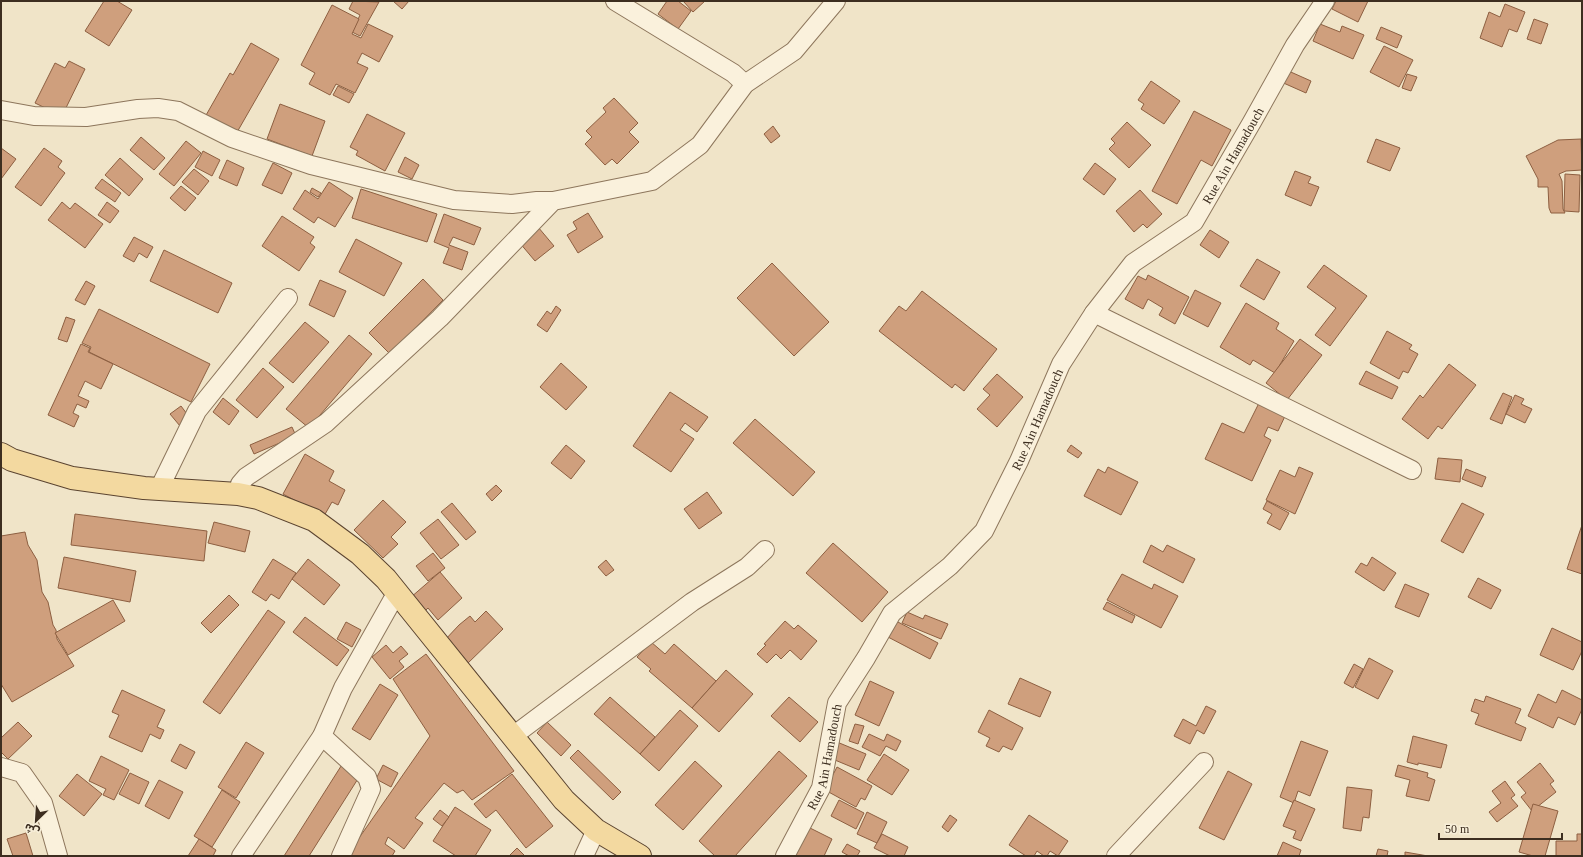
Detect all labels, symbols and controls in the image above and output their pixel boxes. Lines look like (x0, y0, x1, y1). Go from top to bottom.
street label: Rue Ain Hamadouch (1199, 104, 1267, 207)
street label: Rue Ain Hamadouch (1009, 366, 1066, 473)
street label: Rue Ain Hamadouch (804, 702, 845, 813)
north arrow (16, 801, 56, 841)
scale bar (1439, 815, 1562, 841)
text: ش (22, 821, 42, 839)
text: 50 m (1445, 822, 1470, 836)

